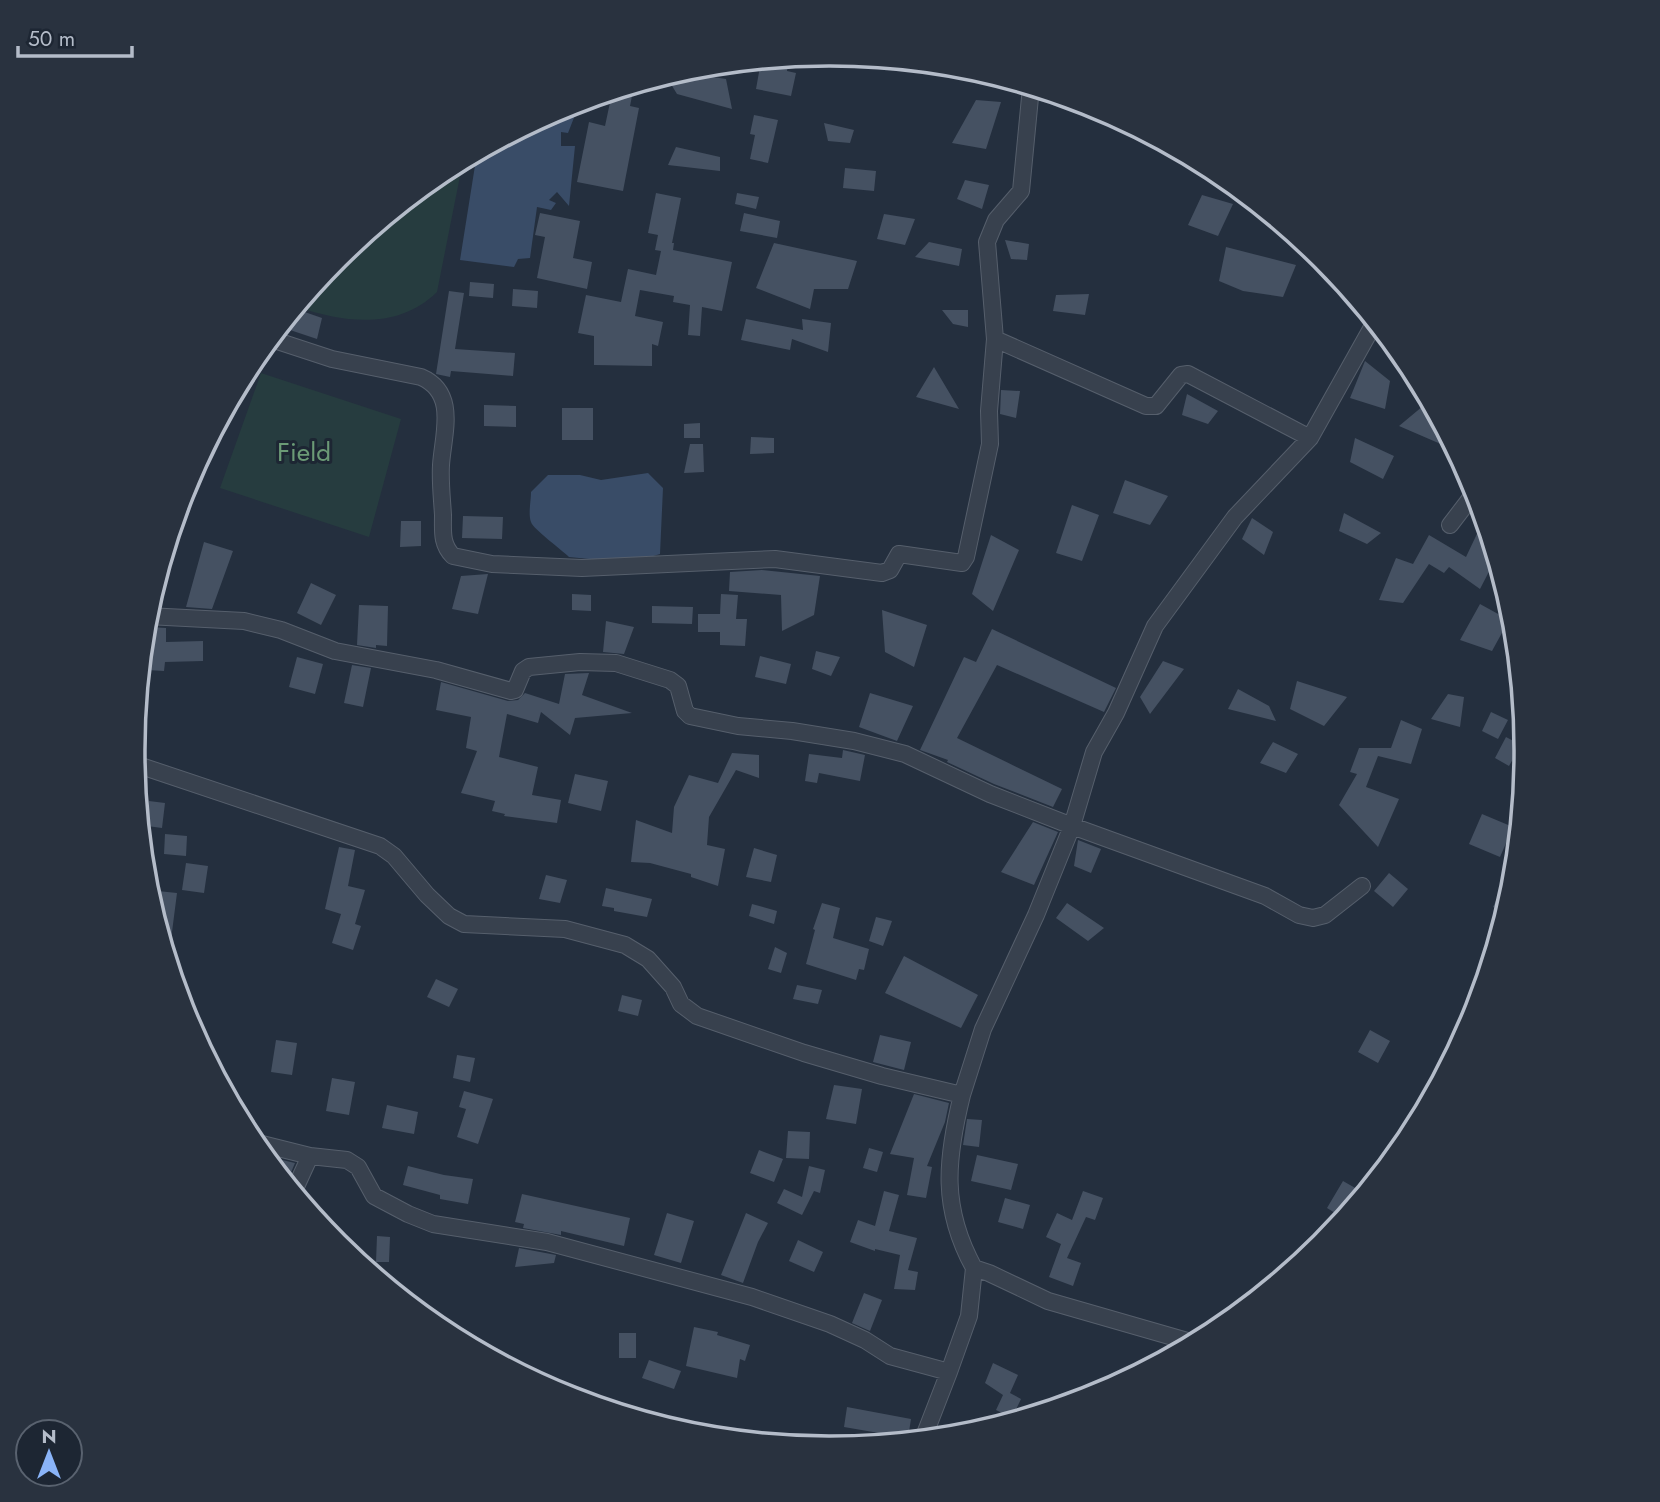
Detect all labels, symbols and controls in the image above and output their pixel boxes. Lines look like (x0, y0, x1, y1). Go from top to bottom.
scale bar (18, 14, 131, 58)
text: 50 m (28, 24, 75, 54)
park label: Field (277, 433, 331, 471)
north arrow (14, 1418, 84, 1488)
text: N (41, 1423, 57, 1450)

